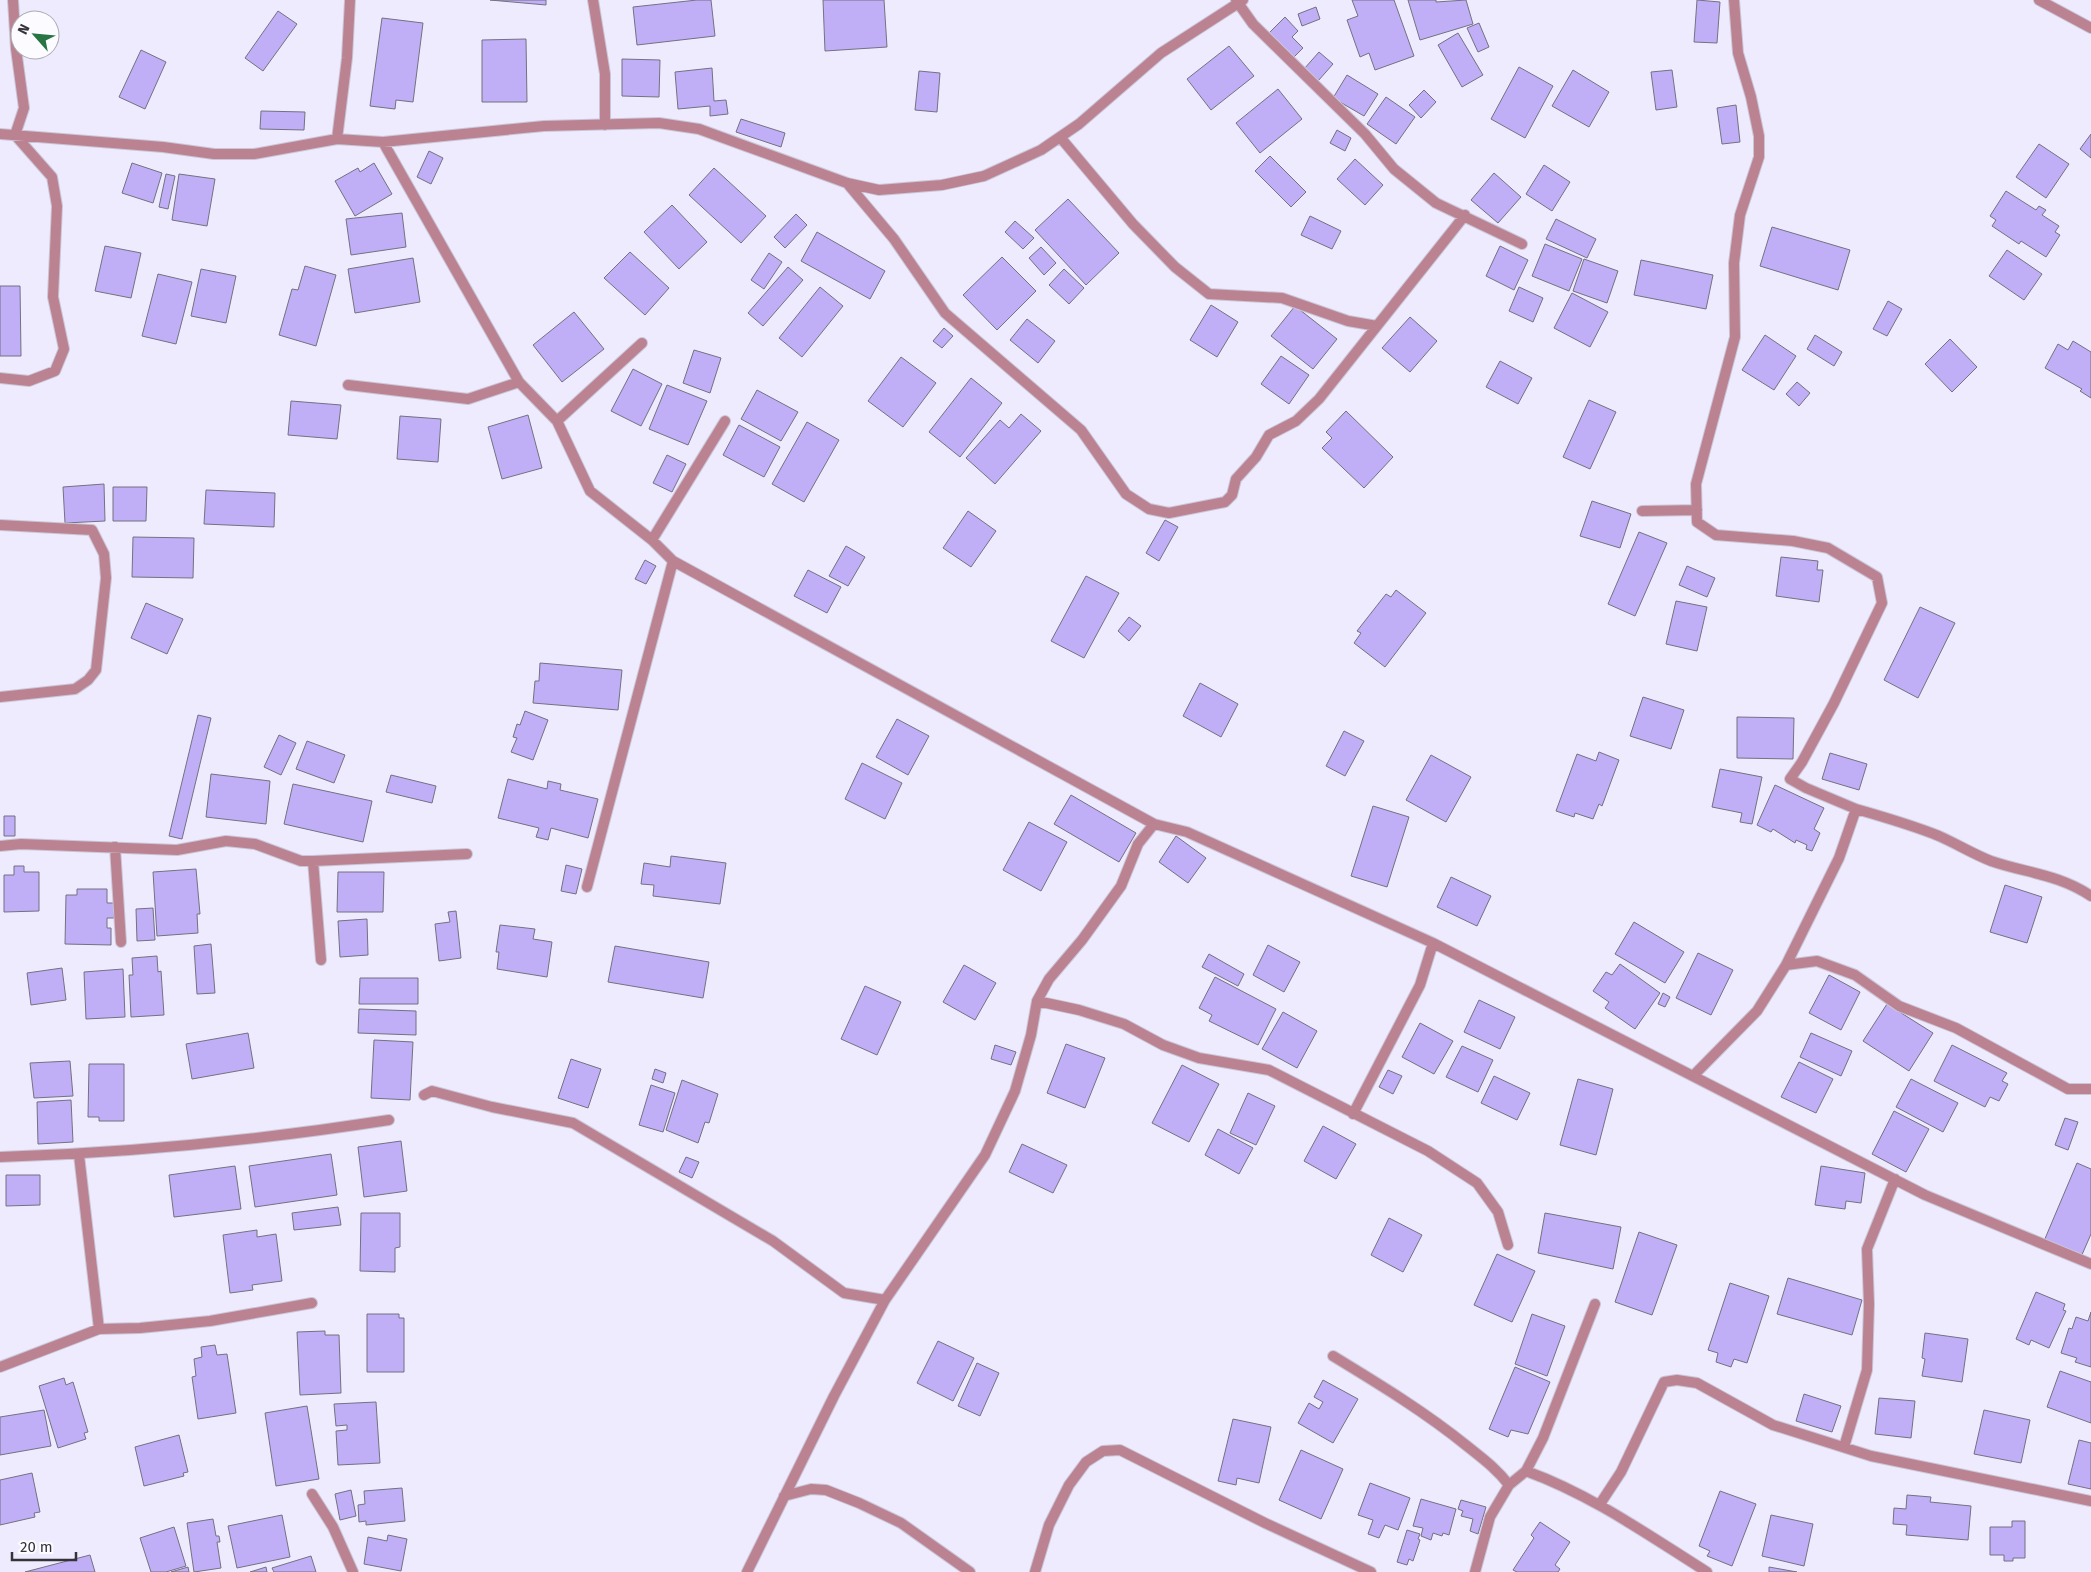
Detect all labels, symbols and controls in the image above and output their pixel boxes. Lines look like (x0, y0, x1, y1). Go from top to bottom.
north arrow (10, 10, 60, 60)
text: N (14, 21, 34, 37)
scale bar (12, 1530, 76, 1562)
text: 20 m (20, 1538, 53, 1556)

